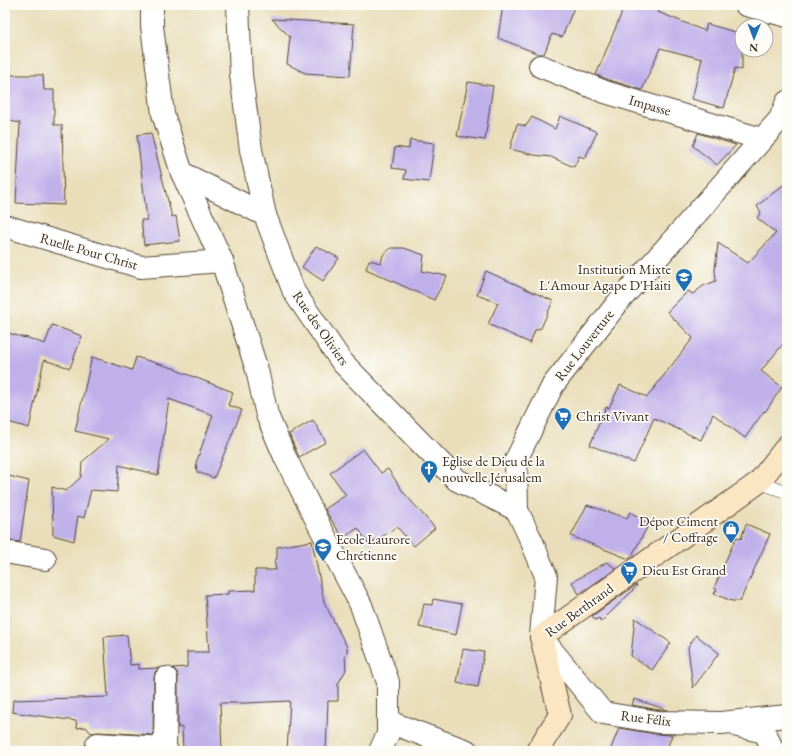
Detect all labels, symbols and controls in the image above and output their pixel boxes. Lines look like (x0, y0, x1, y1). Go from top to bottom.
north arrow (734, 18, 774, 58)
text: N (749, 41, 758, 55)
street label: Impasse (627, 90, 674, 120)
street label: Ruelle Pour Christ (38, 228, 140, 274)
place label: Institution Mixte L'Amour Agape D'Haiti (539, 260, 672, 294)
school or university icon: Institution Mixte L'Amour Agape D'Haiti (674, 267, 694, 292)
street label: Rue des Oliviers (289, 287, 354, 369)
street label: Rue Louverture (550, 305, 618, 384)
supermarket icon: Christ Vivant (553, 406, 573, 431)
place label: Christ Vivant (576, 407, 649, 425)
place label: Eglise de Dieu de la nouvelle Jérusalem (442, 452, 545, 486)
church icon: Eglise de Dieu de la nouvelle Jérusalem (419, 459, 439, 484)
place label: Dépot Ciment / Coffrage (639, 512, 719, 546)
shop icon: Dépot Ciment / Coffrage (721, 519, 741, 544)
place label: Ecole Laurore Chrétienne (336, 530, 411, 564)
school or university icon: Ecole Laurore Chrétienne (313, 537, 333, 562)
supermarket icon: Dieu Est Grand (619, 560, 639, 585)
place label: Dieu Est Grand (642, 561, 727, 579)
street label: Rue Berthrand (541, 579, 618, 641)
street label: Rue Félix (620, 706, 672, 730)

